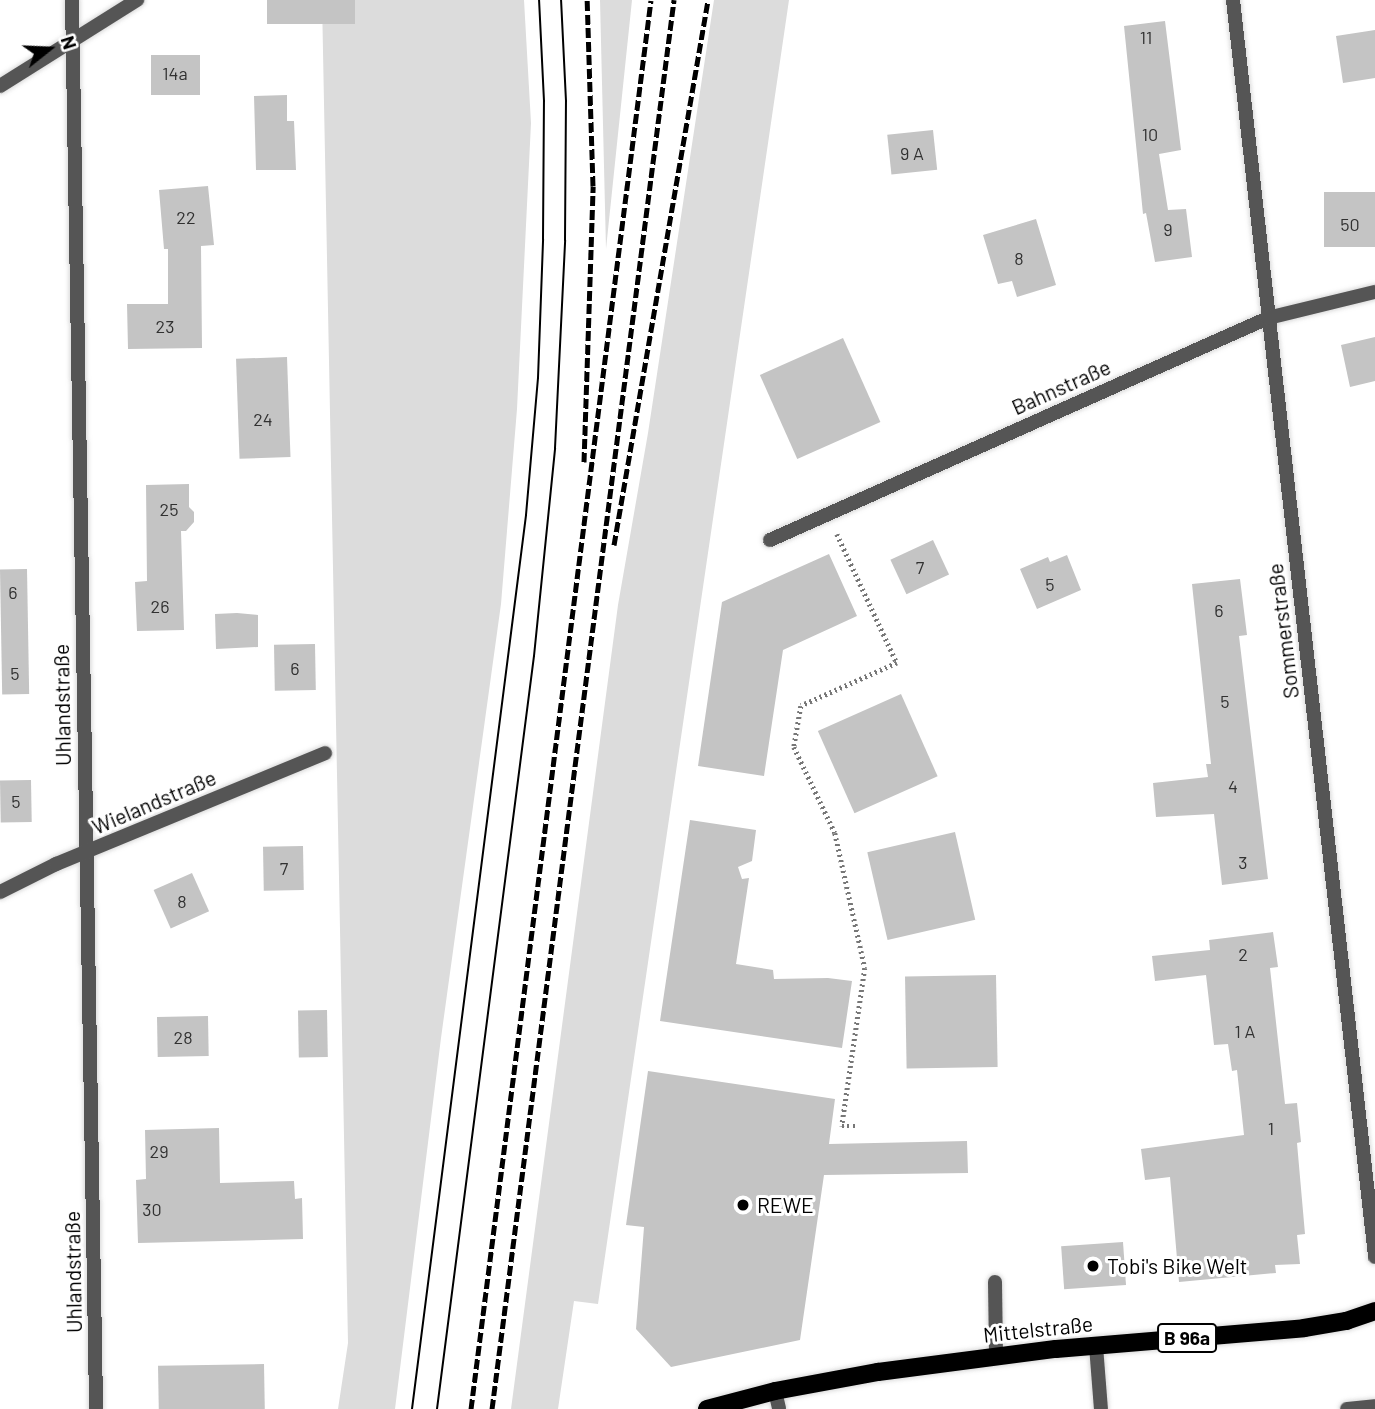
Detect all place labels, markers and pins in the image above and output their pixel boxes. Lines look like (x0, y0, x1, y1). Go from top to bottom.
place label: REWE (757, 1192, 814, 1218)
marker: REWE (735, 1197, 751, 1213)
place label: Tobi's Bike Welt (1107, 1253, 1247, 1279)
marker: Tobi's Bike Welt (1085, 1258, 1101, 1274)

